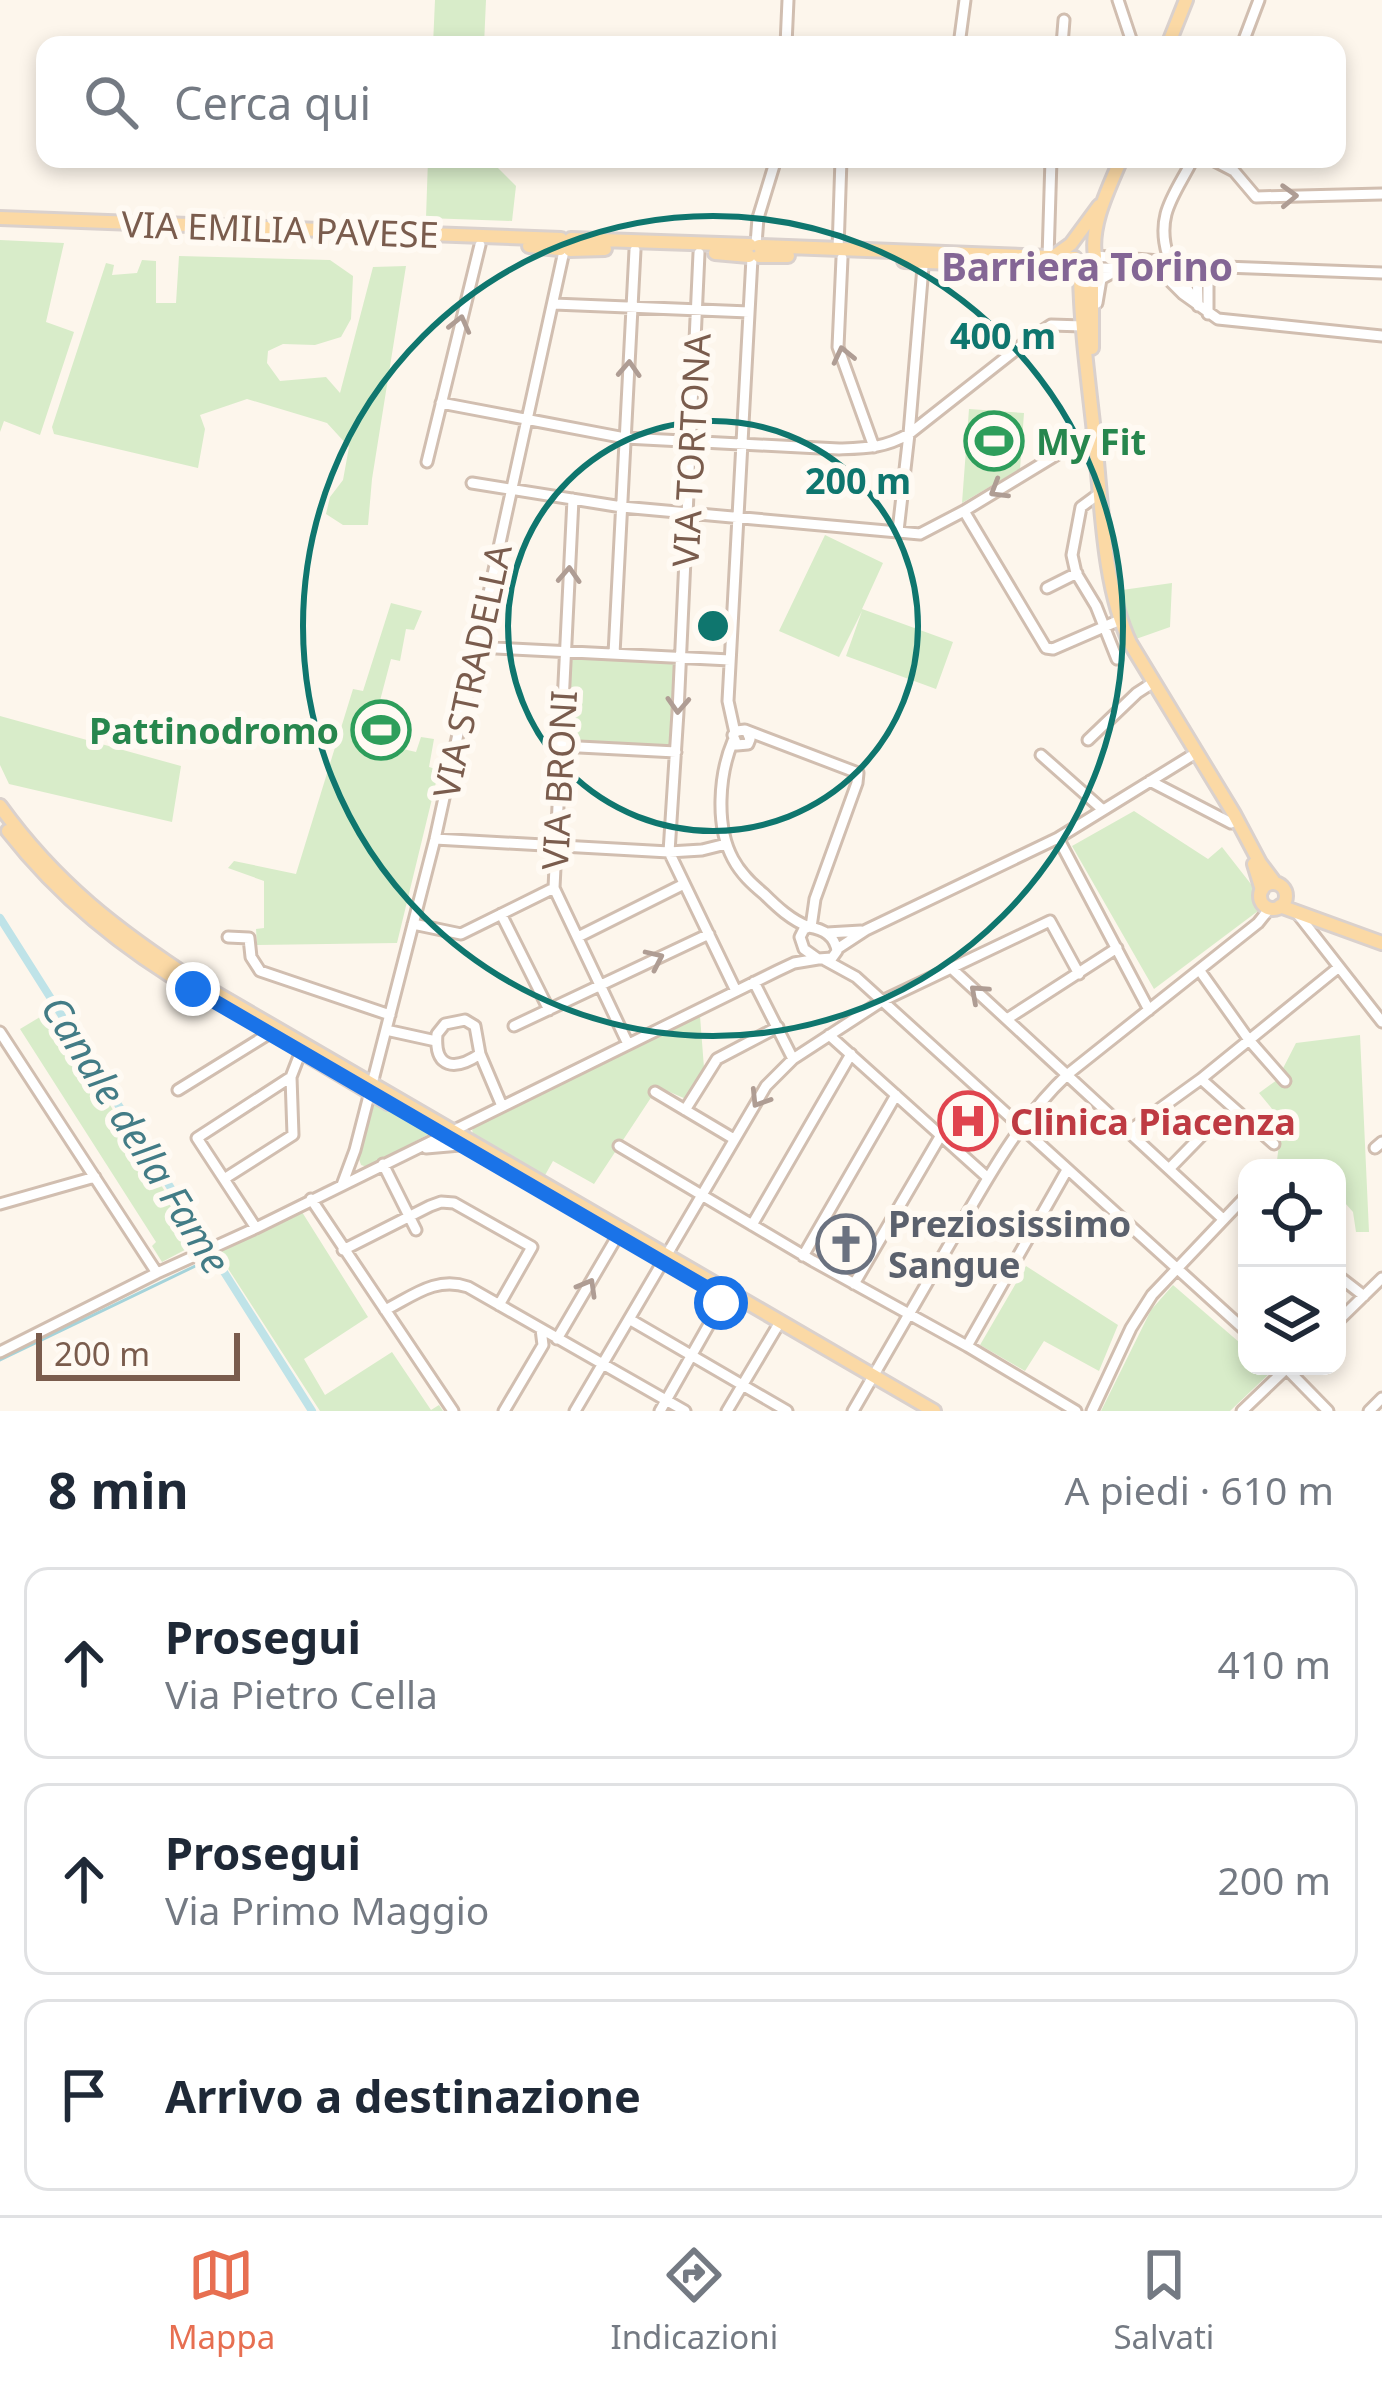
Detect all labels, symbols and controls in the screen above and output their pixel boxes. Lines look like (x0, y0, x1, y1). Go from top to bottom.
search box (36, 36, 1346, 168)
icon: search (78, 69, 144, 135)
text: Cerca qui (174, 72, 371, 133)
one-way arrow (1280, 183, 1299, 209)
street label: VIA EMILIA PAVESE (121, 199, 439, 259)
district label: Barriera Torino (941, 239, 1233, 292)
text: 400 m (950, 311, 1056, 360)
one-way arrow (446, 314, 471, 335)
street label: VIA TORTONA (660, 332, 722, 568)
one-way arrow (832, 345, 857, 366)
one-way arrow (616, 359, 642, 378)
sports icon: My Fit (963, 410, 1025, 472)
place label: My Fit (1036, 417, 1146, 466)
text: 200 m (805, 456, 911, 505)
one-way arrow (989, 476, 1011, 498)
street label: VIA STRADELLA (421, 540, 523, 802)
one-way arrow (556, 565, 582, 584)
centre of rings (692, 605, 734, 647)
street label: VIA BRONI (530, 689, 588, 871)
one-way arrow (666, 696, 692, 715)
sports icon: Pattinodromo (350, 699, 412, 761)
place label: Pattinodromo (89, 706, 339, 755)
one-way arrow (643, 950, 664, 973)
route end (166, 962, 220, 1016)
water label: Canale della Fame (30, 985, 244, 1283)
one-way arrow (970, 985, 991, 1007)
one-way arrow (751, 1085, 773, 1107)
hospital icon: Clinica Piacenza (937, 1090, 999, 1152)
place label: Clinica Piacenza (1010, 1097, 1296, 1146)
map controls (1238, 1159, 1346, 1375)
button: locate (1238, 1159, 1346, 1267)
place label: Preziosissimo Sangue (888, 1199, 1131, 1289)
church icon: Preziosissimo Sangue (815, 1213, 877, 1275)
button: layers (1238, 1267, 1346, 1375)
route start (694, 1276, 748, 1330)
one-way arrow (573, 1278, 596, 1300)
scale bar (36, 1327, 240, 1380)
text: 200 m (54, 1331, 150, 1376)
text: 8 min (48, 1454, 189, 1524)
text: A piedi · 610 m (1065, 1463, 1334, 1516)
text: Prosegui (165, 1606, 361, 1667)
icon: ahead (51, 1630, 117, 1696)
text: 410 m (1217, 1637, 1331, 1690)
text: Via Pietro Cella (165, 1667, 438, 1720)
text: Prosegui (165, 1822, 361, 1883)
icon: ahead (51, 1846, 117, 1912)
text: 200 m (1217, 1853, 1331, 1906)
text: Via Primo Maggio (165, 1883, 489, 1936)
icon: arrive (51, 2062, 117, 2128)
text: Arrivo a destinazione (165, 2065, 641, 2126)
tab: Mappa (168, 2242, 275, 2359)
tab: Indicazioni (611, 2242, 778, 2359)
tab: Salvati (1113, 2242, 1214, 2359)

